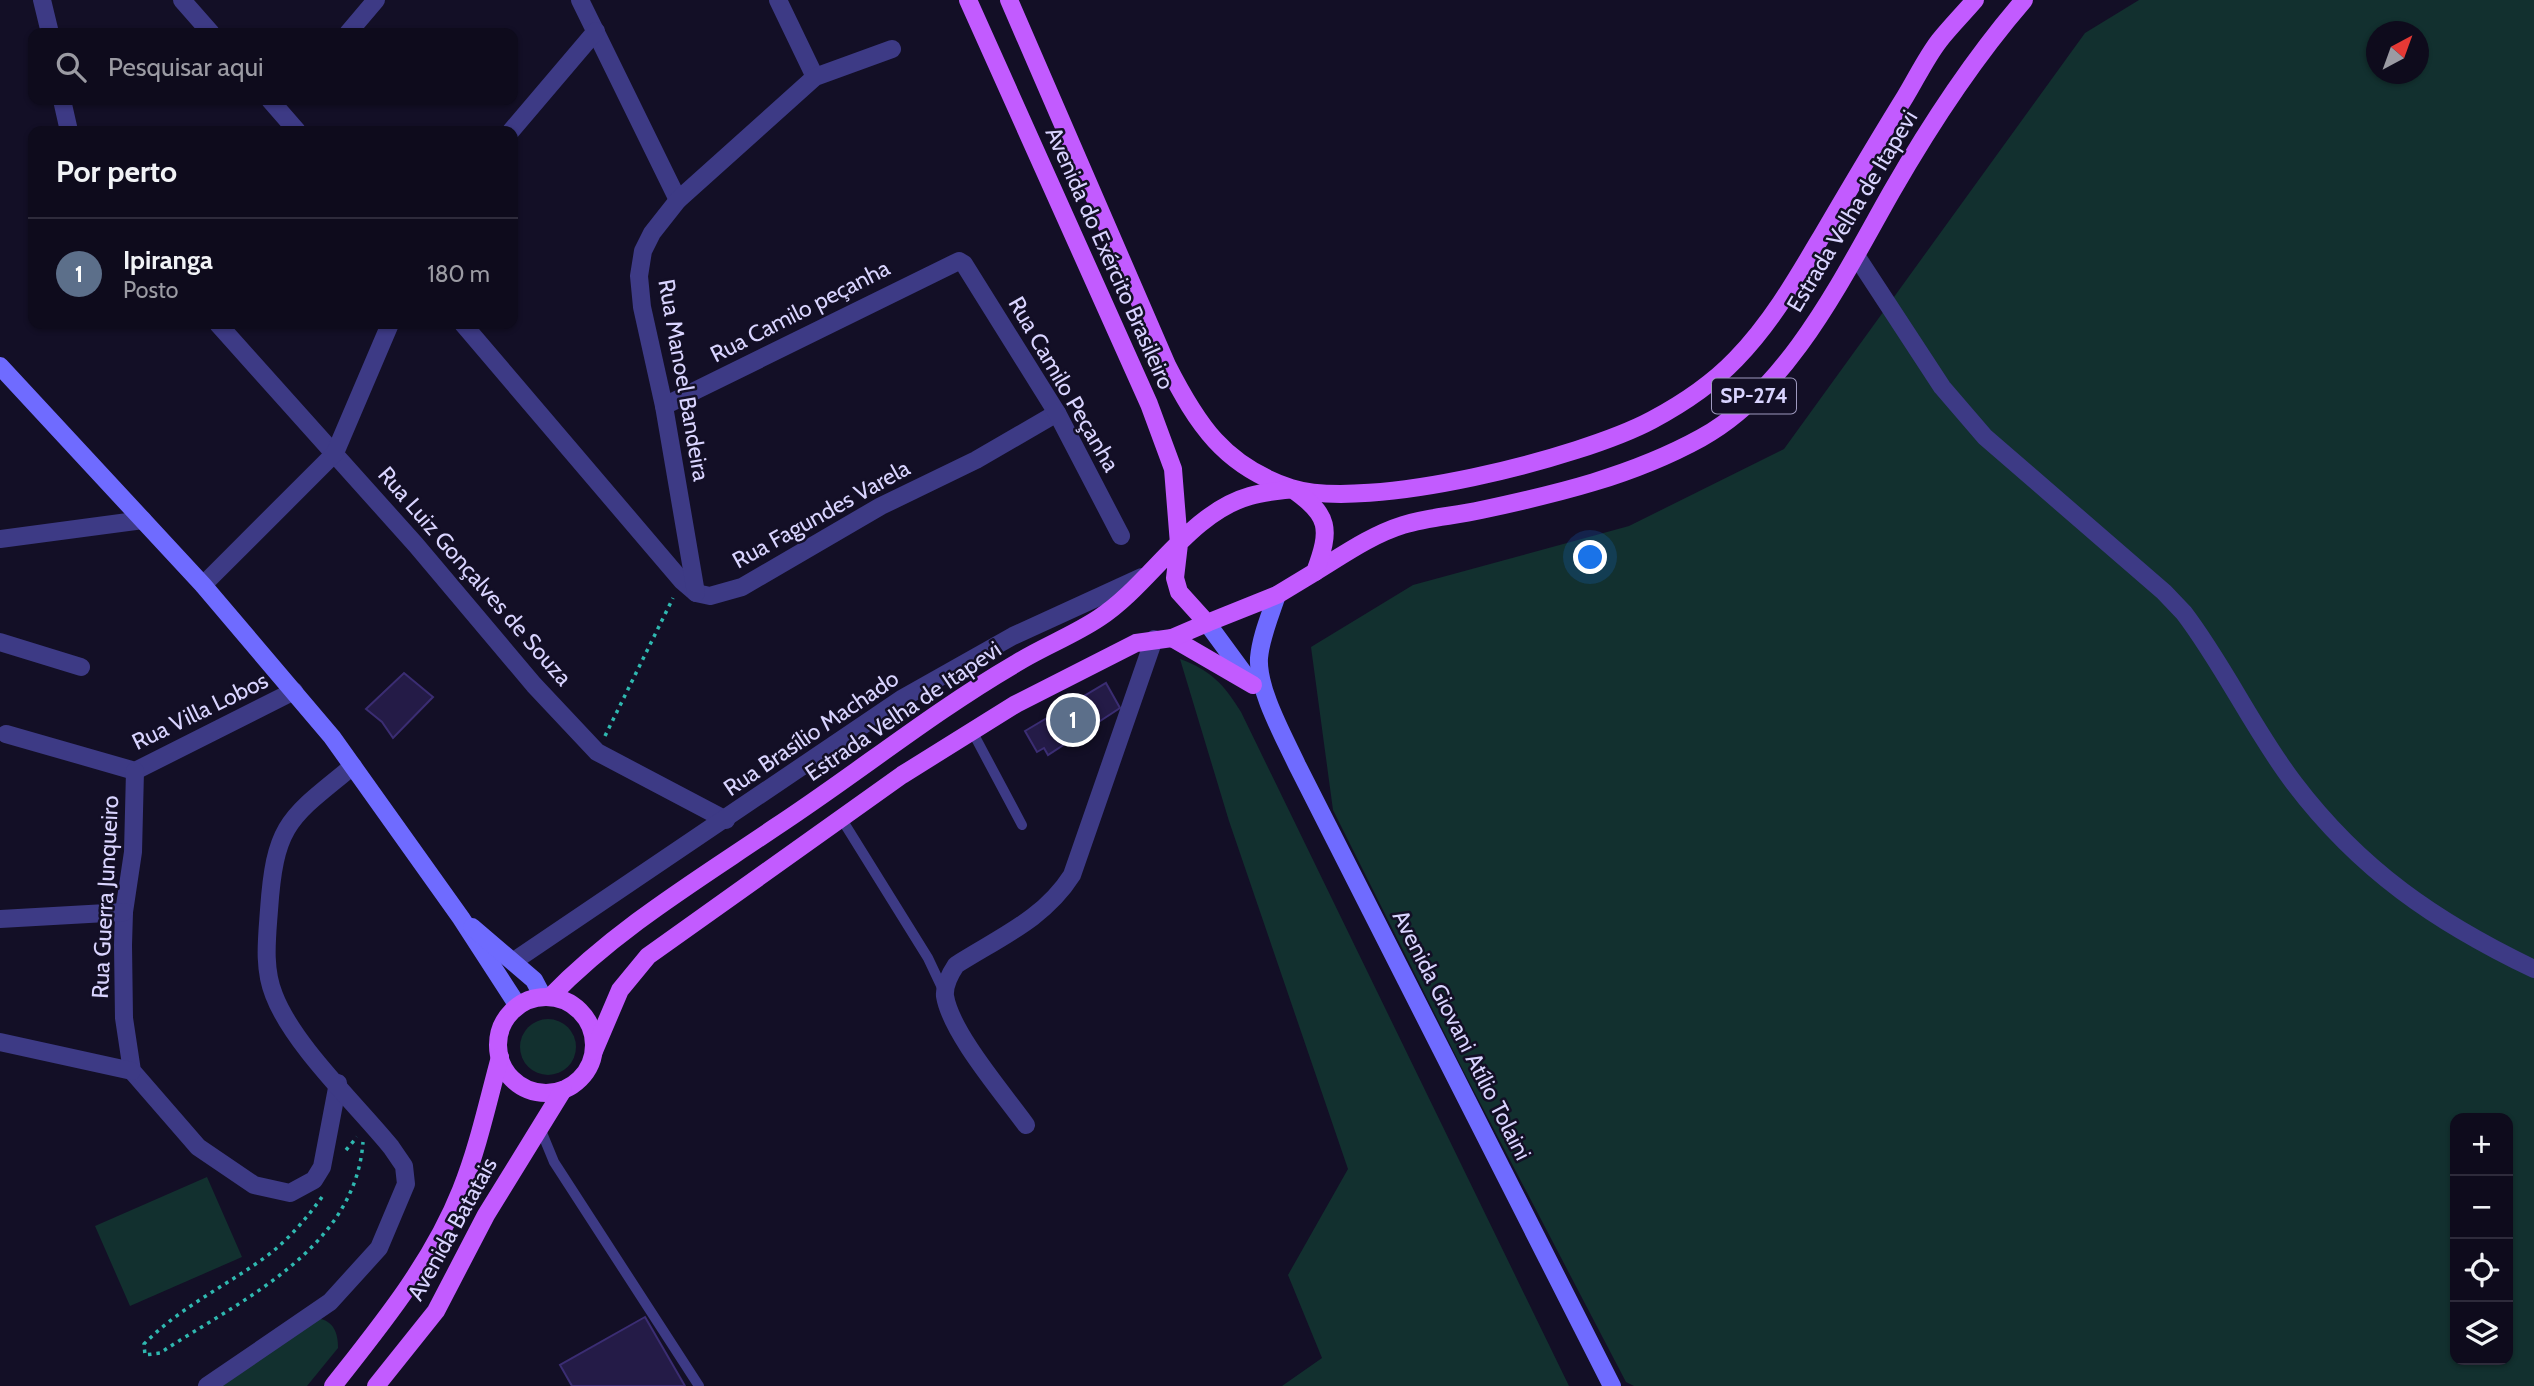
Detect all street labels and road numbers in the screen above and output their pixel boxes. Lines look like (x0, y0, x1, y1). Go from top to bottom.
street label: Estrada Velha de Itapevi (1781, 105, 1923, 317)
street label: Avenida do Exército Brasileiro (1039, 123, 1181, 393)
street label: Rua Camilo peçanha (706, 254, 894, 368)
street label: Rua Manoel Bandeira (652, 277, 716, 483)
street label: Rua Camilo Peçanha (1002, 291, 1126, 477)
road number: SP-274 (1712, 378, 1796, 414)
street label: Rua Fagundes Varela (727, 454, 915, 574)
street label: Rua Luiz Gonçalves de Souza (372, 461, 578, 691)
street label: Estrada Velha de Itapevi (800, 635, 1006, 787)
street label: Rua Brasílio Machado (718, 664, 904, 802)
street label: Rua Villa Lobos (127, 666, 273, 756)
street label: Rua Guerra Junqueiro (86, 795, 124, 999)
street label: Avenida Giovani Atílio Tolaini (1387, 905, 1537, 1165)
street label: Avenida Batatais (401, 1153, 503, 1305)

